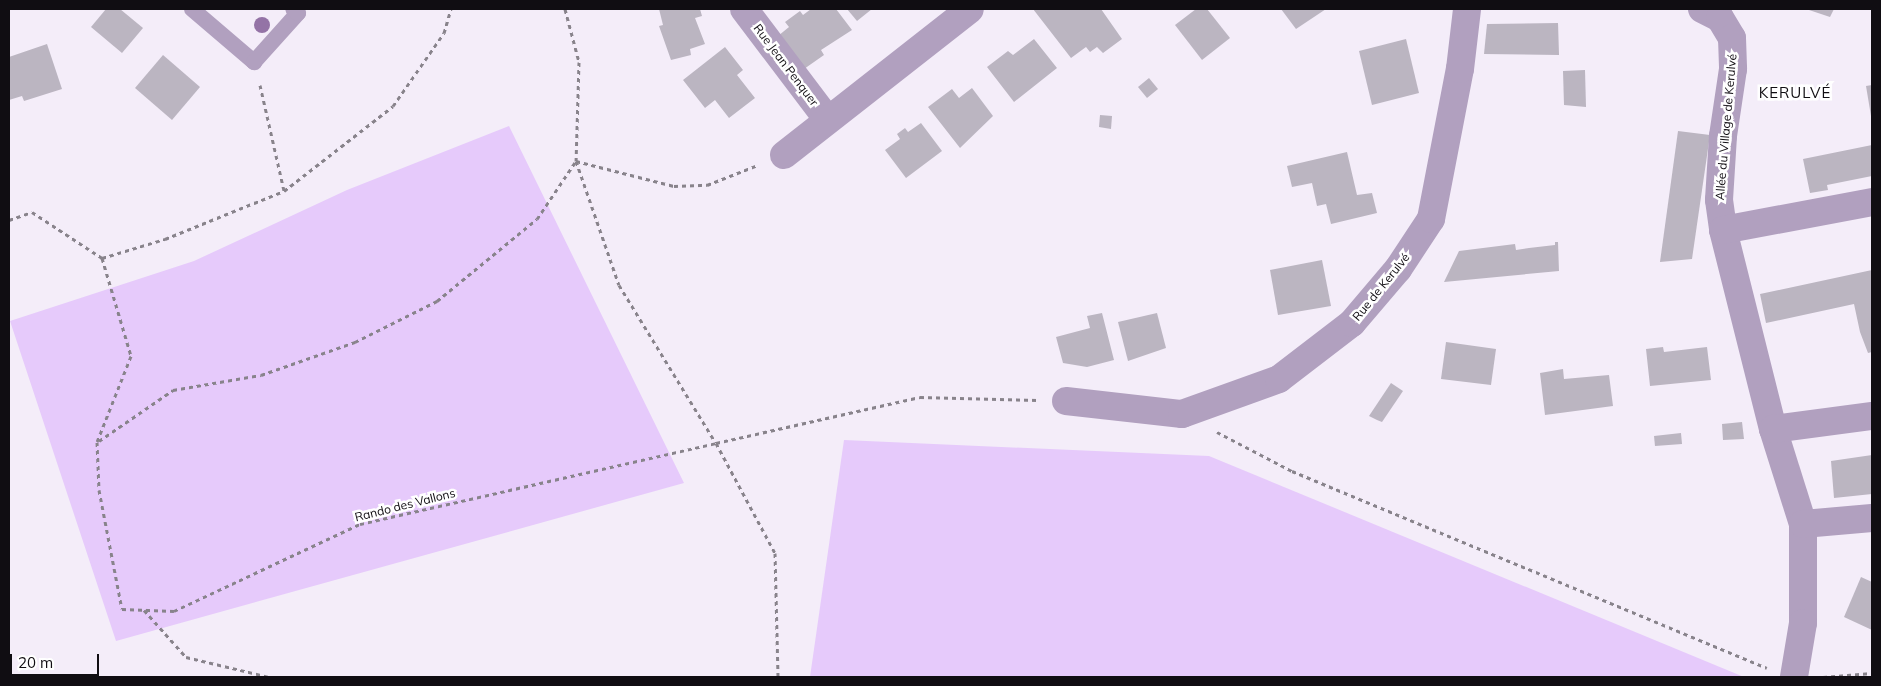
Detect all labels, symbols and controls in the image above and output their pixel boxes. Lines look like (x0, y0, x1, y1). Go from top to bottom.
street label: Rue Jean Penquer (751, 21, 821, 109)
street label: Allée du Village de Kerulvé (1712, 53, 1740, 201)
district label: KERULVÉ (1758, 84, 1832, 102)
street label: Rue de Kerulvé (1349, 250, 1413, 324)
street label: Rando des Vallons (353, 486, 457, 524)
scale bar (12, 644, 101, 676)
text: 20 m (18, 653, 53, 672)

